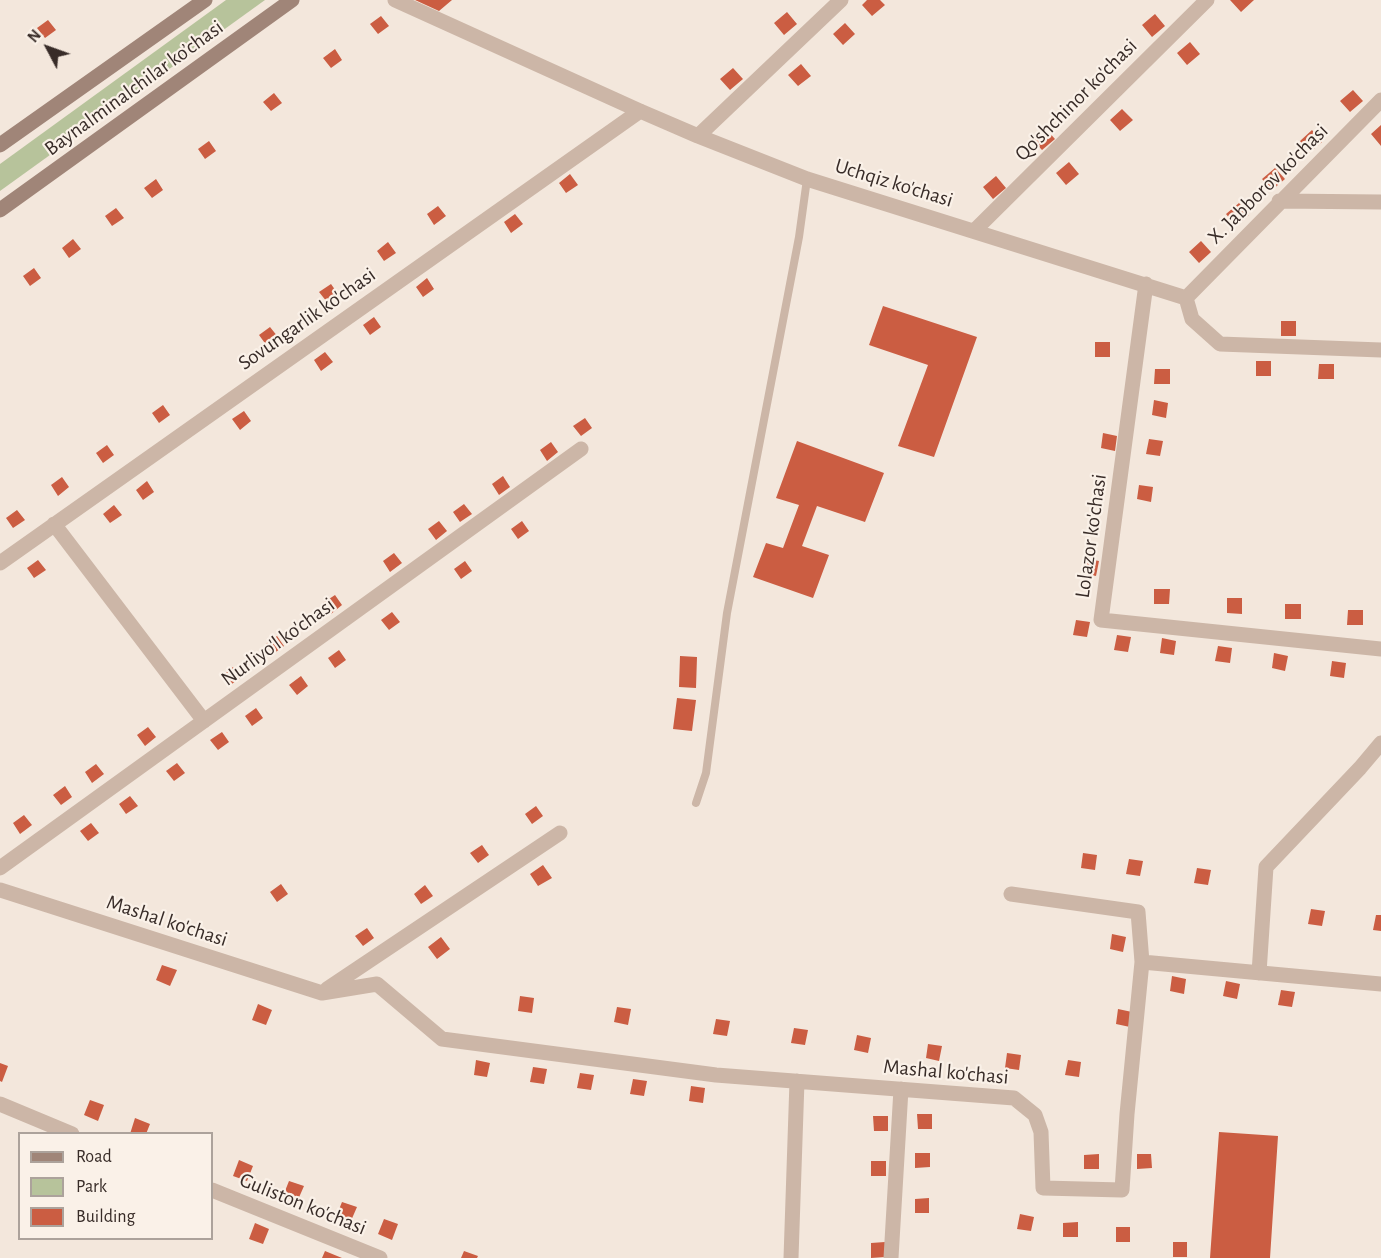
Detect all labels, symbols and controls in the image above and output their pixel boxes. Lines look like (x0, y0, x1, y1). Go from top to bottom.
street label: Baynalminalchilar ko’chasi (40, 15, 228, 161)
north arrow (18, 18, 78, 78)
text: N (25, 27, 44, 46)
street label: Qo'shchinor ko'chasi (1010, 34, 1142, 166)
street label: X. Jabborov ko'chasi (1203, 119, 1333, 249)
street label: Uchqiz ko'chasi (832, 153, 956, 213)
street label: Sovungarlik ko'chasi (233, 262, 381, 376)
street label: Lolazor ko'chasi (1070, 472, 1112, 600)
street label: Nurliyo'l ko'chasi (216, 592, 340, 692)
street label: Mashal ko'chasi (103, 890, 231, 952)
street label: Mashal ko'chasi (882, 1054, 1010, 1090)
legend (18, 1132, 213, 1240)
text: Road (76, 1148, 112, 1166)
street label: Guliston ko'chasi (236, 1167, 370, 1241)
text: Park (76, 1178, 107, 1196)
text: Building (76, 1208, 135, 1226)

